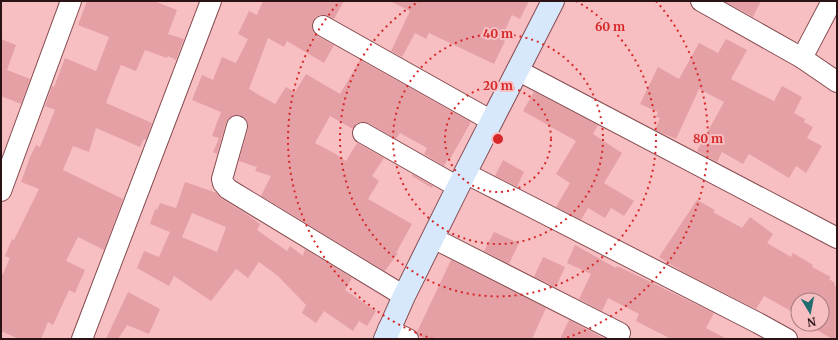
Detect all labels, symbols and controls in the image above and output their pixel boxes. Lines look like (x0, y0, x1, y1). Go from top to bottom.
text: 60 m (595, 19, 625, 34)
text: 40 m (483, 26, 513, 41)
text: 20 m (483, 78, 513, 93)
text: 80 m (693, 131, 723, 146)
centre of rings (491, 132, 505, 146)
north arrow (790, 292, 830, 332)
text: N (806, 314, 817, 330)

